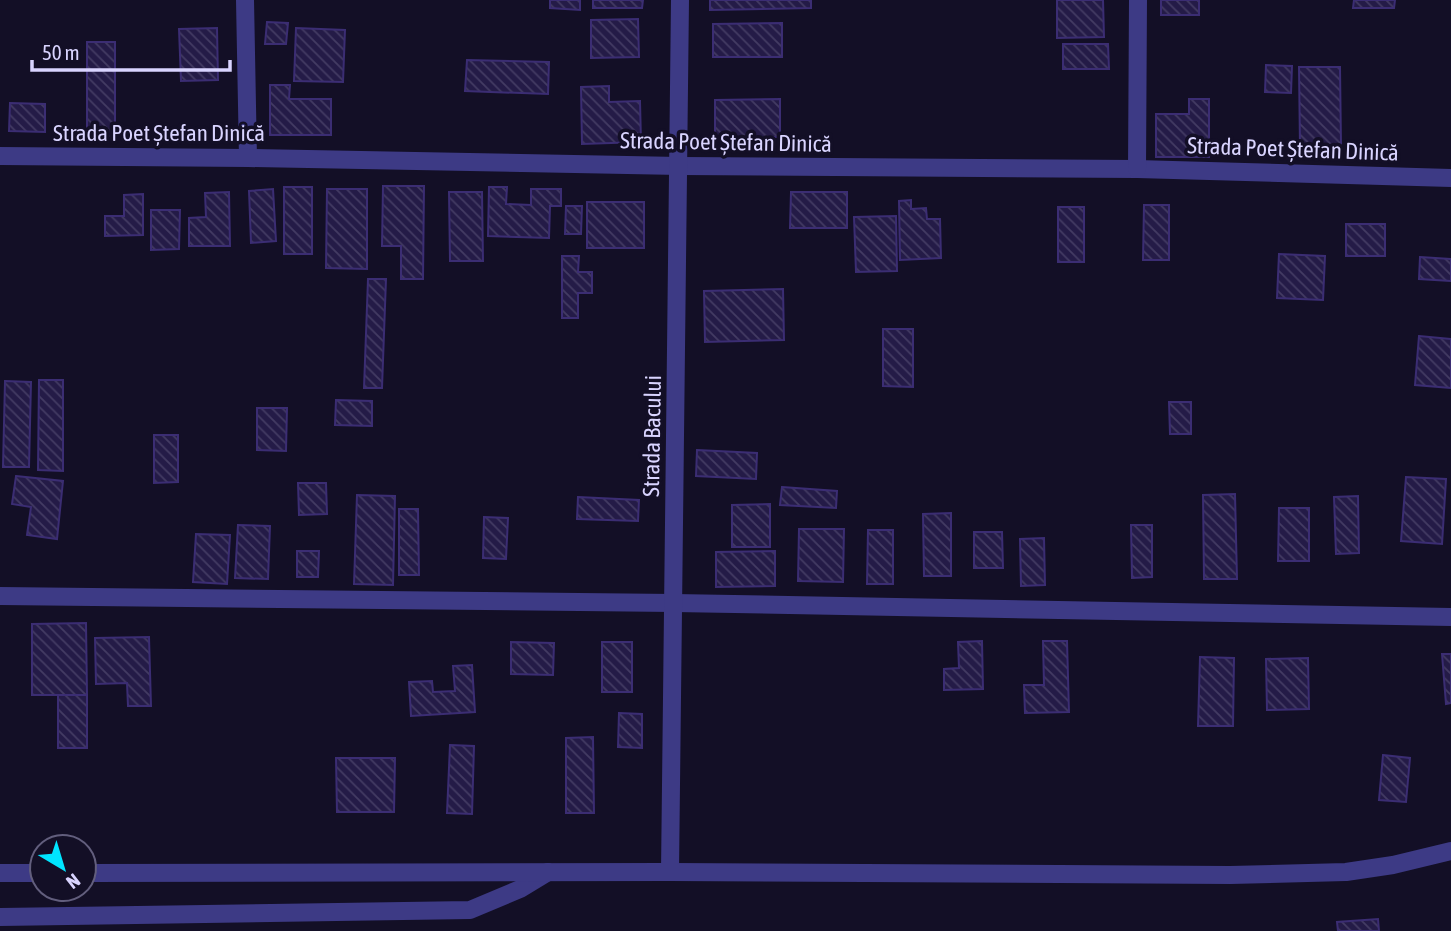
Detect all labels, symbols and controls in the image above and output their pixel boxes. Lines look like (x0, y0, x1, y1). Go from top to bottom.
scale bar (32, 28, 229, 72)
text: 50 m (42, 40, 80, 64)
street label: Strada Poet Ștefan Dinică (53, 120, 265, 146)
street label: Strada Poet Ștefan Dinică (620, 127, 832, 157)
street label: Strada Poet Ștefan Dinică (1187, 132, 1399, 166)
street label: Strada Bacului (638, 375, 666, 497)
north arrow (28, 833, 98, 903)
text: N (62, 869, 85, 894)

